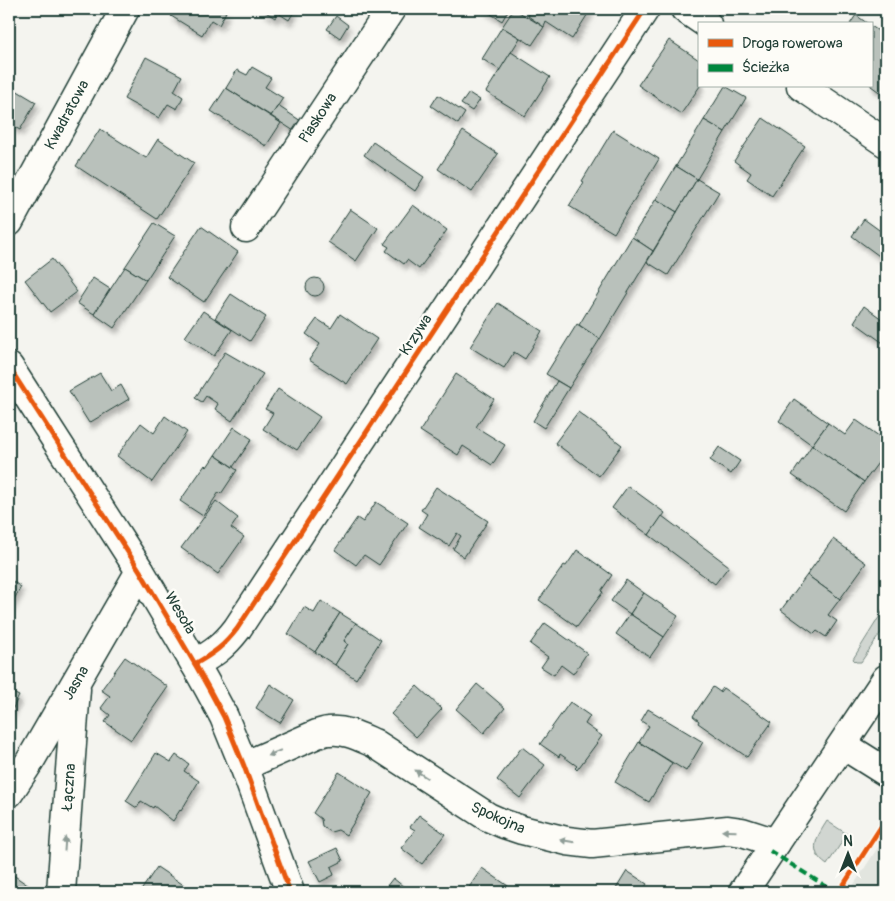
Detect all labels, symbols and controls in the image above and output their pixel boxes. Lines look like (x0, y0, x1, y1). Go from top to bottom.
legend (698, 22, 872, 88)
text: Droga rowerowa (742, 34, 843, 53)
text: Ścieżka (742, 58, 790, 77)
street label: Kwadratowa (41, 77, 93, 153)
street label: Piaskowa (295, 89, 341, 147)
street label: Krzywa (396, 311, 436, 359)
street label: Wesoła (160, 589, 200, 637)
street label: Jasna (59, 663, 93, 703)
one-way arrow (267, 749, 282, 757)
street label: Łączna (58, 763, 80, 812)
one-way arrow (415, 770, 428, 779)
street label: Spokojna (468, 798, 528, 838)
one-way arrow (721, 827, 737, 835)
north arrow (822, 828, 872, 878)
text: N (843, 833, 853, 850)
one-way arrow (61, 835, 69, 851)
one-way arrow (559, 837, 575, 845)

